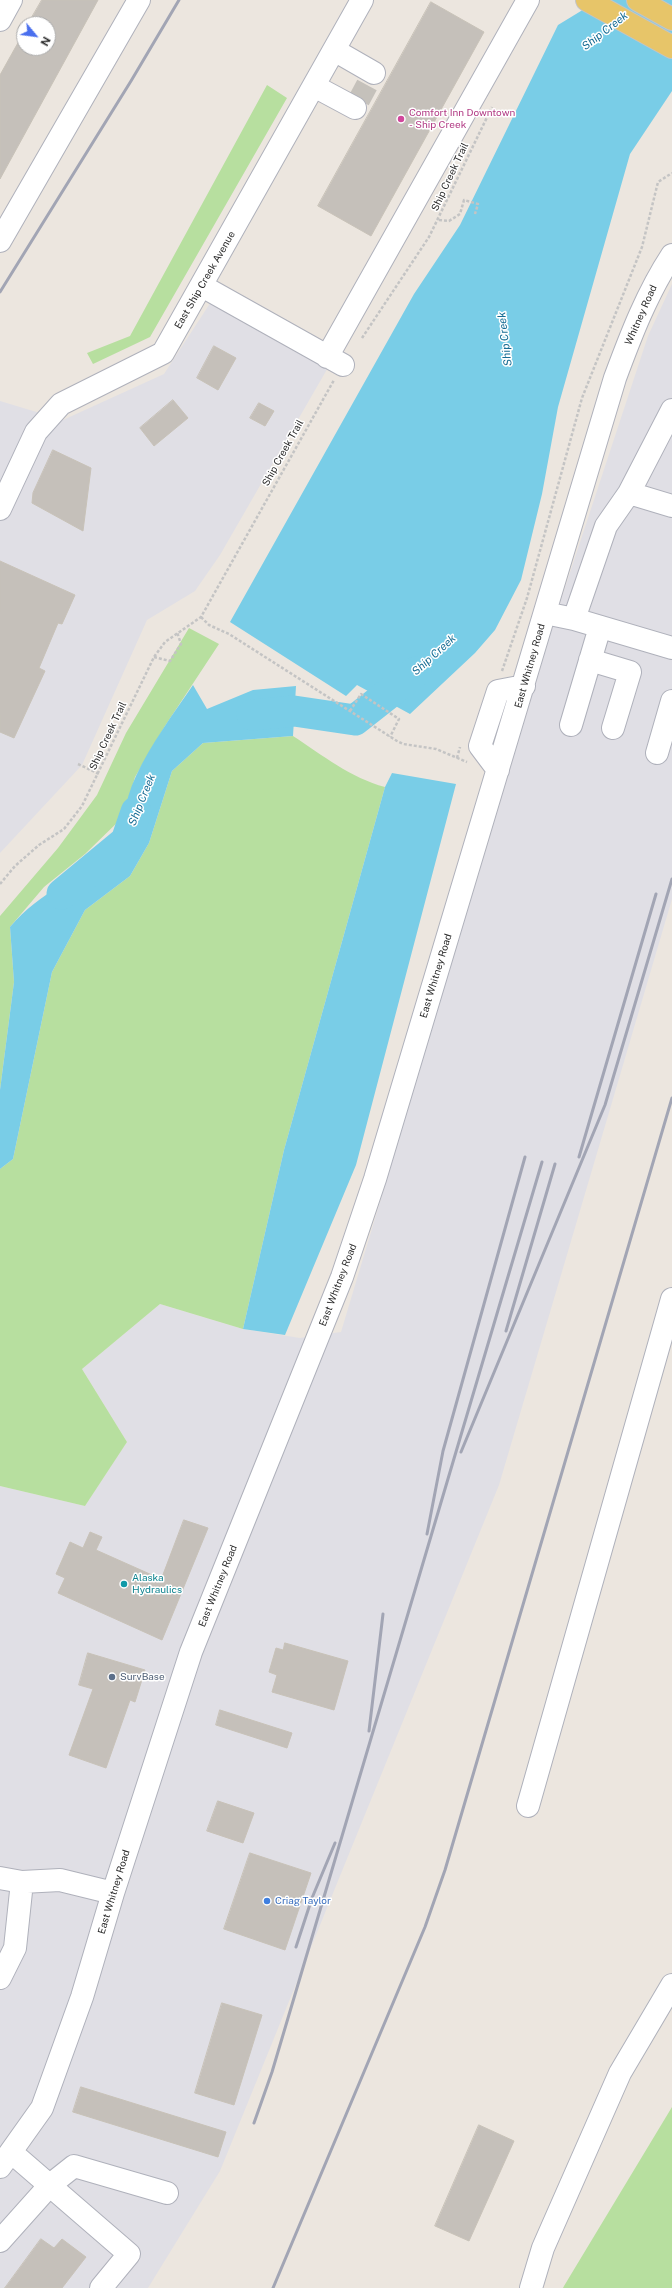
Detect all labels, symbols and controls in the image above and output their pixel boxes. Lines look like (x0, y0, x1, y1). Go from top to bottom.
water label: Ship Creek (579, 9, 631, 53)
north arrow (16, 16, 56, 56)
text: N (38, 35, 53, 48)
place label: Comfort Inn Downtown - Ship Creek (409, 107, 515, 130)
marker: Comfort Inn Downtown - Ship Creek (396, 114, 406, 124)
street label: Ship Creek Trail (429, 141, 471, 213)
street label: East Ship Creek Avenue (172, 229, 238, 331)
street label: Whitney Road (622, 283, 660, 347)
water label: Ship Creek (495, 311, 515, 367)
street label: Ship Creek Trail (260, 418, 306, 488)
street label: East Whitney Road (512, 622, 548, 710)
water label: Ship Creek (409, 632, 459, 678)
street label: Ship Creek Trail (87, 700, 129, 772)
water label: Ship Creek (126, 772, 158, 828)
street label: East Whitney Road (417, 932, 455, 1020)
street label: East Whitney Road (317, 1242, 359, 1328)
street label: East Whitney Road (196, 1543, 240, 1629)
place label: Alaska Hydraulics (132, 1572, 182, 1596)
marker: Alaska Hydraulics (119, 1579, 129, 1589)
place label: SurvBase (120, 1671, 165, 1683)
marker: SurvBase (107, 1672, 117, 1682)
street label: East Whitney Road (95, 1848, 133, 1936)
place label: Criag Taylor (275, 1895, 331, 1907)
marker: Criag Taylor (262, 1896, 272, 1906)

